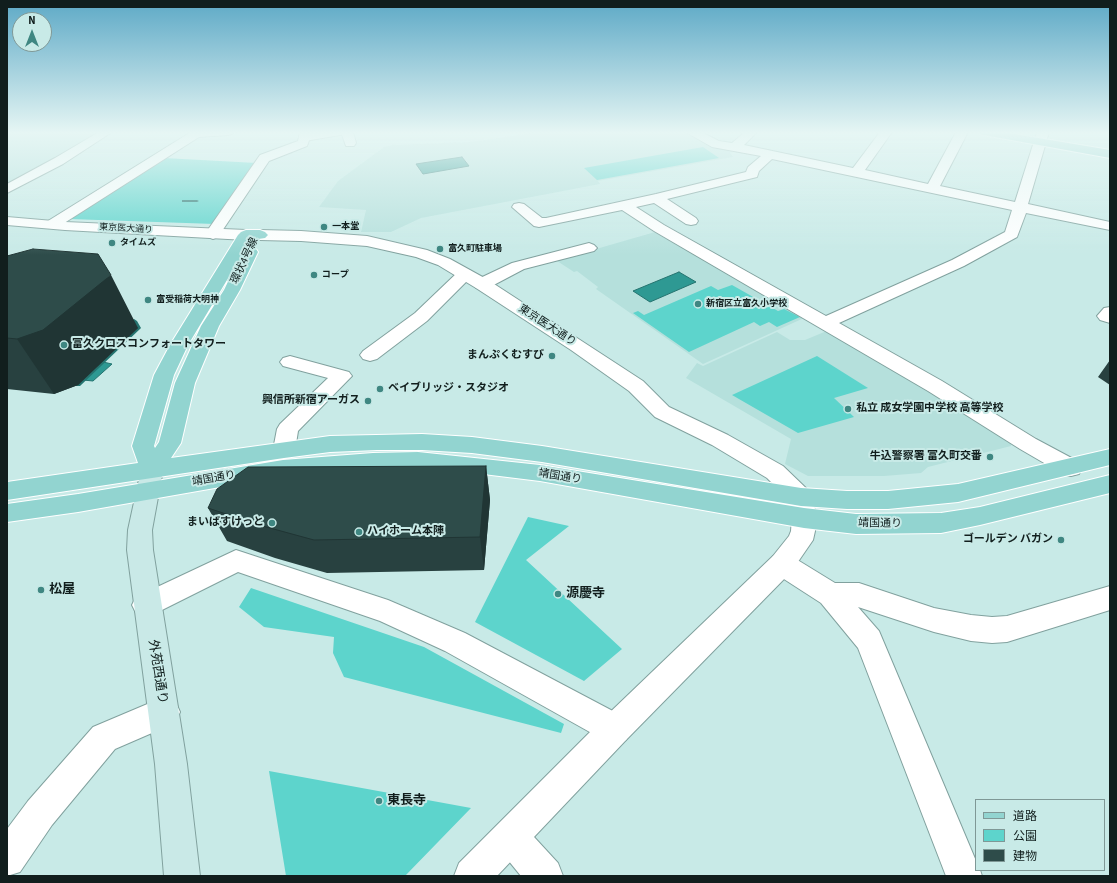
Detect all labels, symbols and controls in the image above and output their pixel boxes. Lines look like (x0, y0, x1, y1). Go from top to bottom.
north arrow (12, 12, 52, 52)
text: N (28, 13, 36, 28)
street label: 東京医大通り (99, 222, 153, 236)
marker: 一本堂 (319, 222, 329, 232)
place label: 一本堂 (332, 222, 359, 232)
street label: 環状4号線 (229, 236, 261, 286)
marker: タイムズ (107, 238, 117, 248)
place label: タイムズ (120, 238, 156, 248)
marker: 富久町駐車場 (435, 244, 445, 254)
place label: 富久町駐車場 (448, 244, 502, 254)
marker: コープ (309, 270, 319, 280)
place label: コープ (322, 270, 349, 280)
marker: 富受稲荷大明神 (143, 295, 153, 305)
place label: 富受稲荷大明神 (156, 295, 219, 305)
marker: 新宿区立富久小学校 (693, 299, 703, 309)
place label: 新宿区立富久小学校 (706, 299, 787, 309)
street label: 東京医大通り (516, 302, 578, 350)
place label: 富久クロスコンフォートタワー (72, 338, 226, 352)
marker: 富久クロスコンフォートタワー (59, 340, 69, 350)
place label: まんぷくむすび (467, 349, 544, 363)
marker: まんぷくむすび (547, 351, 557, 361)
place label: ベイブリッジ・スタジオ (388, 382, 509, 396)
marker: ベイブリッジ・スタジオ (375, 384, 385, 394)
place label: 興信所新宿アーガス (262, 394, 360, 408)
marker: 興信所新宿アーガス (363, 396, 373, 406)
place label: 私立 成女学園中学校 高等学校 (856, 402, 1003, 416)
marker: 私立 成女学園中学校 高等学校 (843, 404, 853, 414)
place label: 牛込警察署 富久町交番 (870, 450, 982, 464)
marker: 牛込警察署 富久町交番 (985, 452, 995, 462)
street label: 靖国通り (537, 467, 583, 487)
street label: 靖国通り (191, 469, 237, 489)
place label: まいばすけっと (187, 516, 264, 530)
street label: 靖国通り (858, 517, 902, 531)
marker: まいばすけっと (267, 518, 277, 528)
place label: ハイホーム本陣 (367, 525, 444, 539)
marker: ハイホーム本陣 (354, 527, 364, 537)
place label: ゴールデン バガン (963, 533, 1053, 547)
marker: ゴールデン バガン (1056, 535, 1066, 545)
place label: 松屋 (49, 582, 75, 598)
marker: 松屋 (36, 585, 46, 595)
place label: 源慶寺 (566, 586, 605, 602)
marker: 源慶寺 (553, 589, 563, 599)
street label: 外苑西通り (144, 639, 170, 705)
place label: 東長寺 (387, 793, 426, 809)
marker: 東長寺 (374, 796, 384, 806)
legend (975, 799, 1105, 871)
text: 道路 (1013, 808, 1037, 825)
text: 公園 (1013, 828, 1037, 845)
text: 建物 (1013, 848, 1037, 865)

